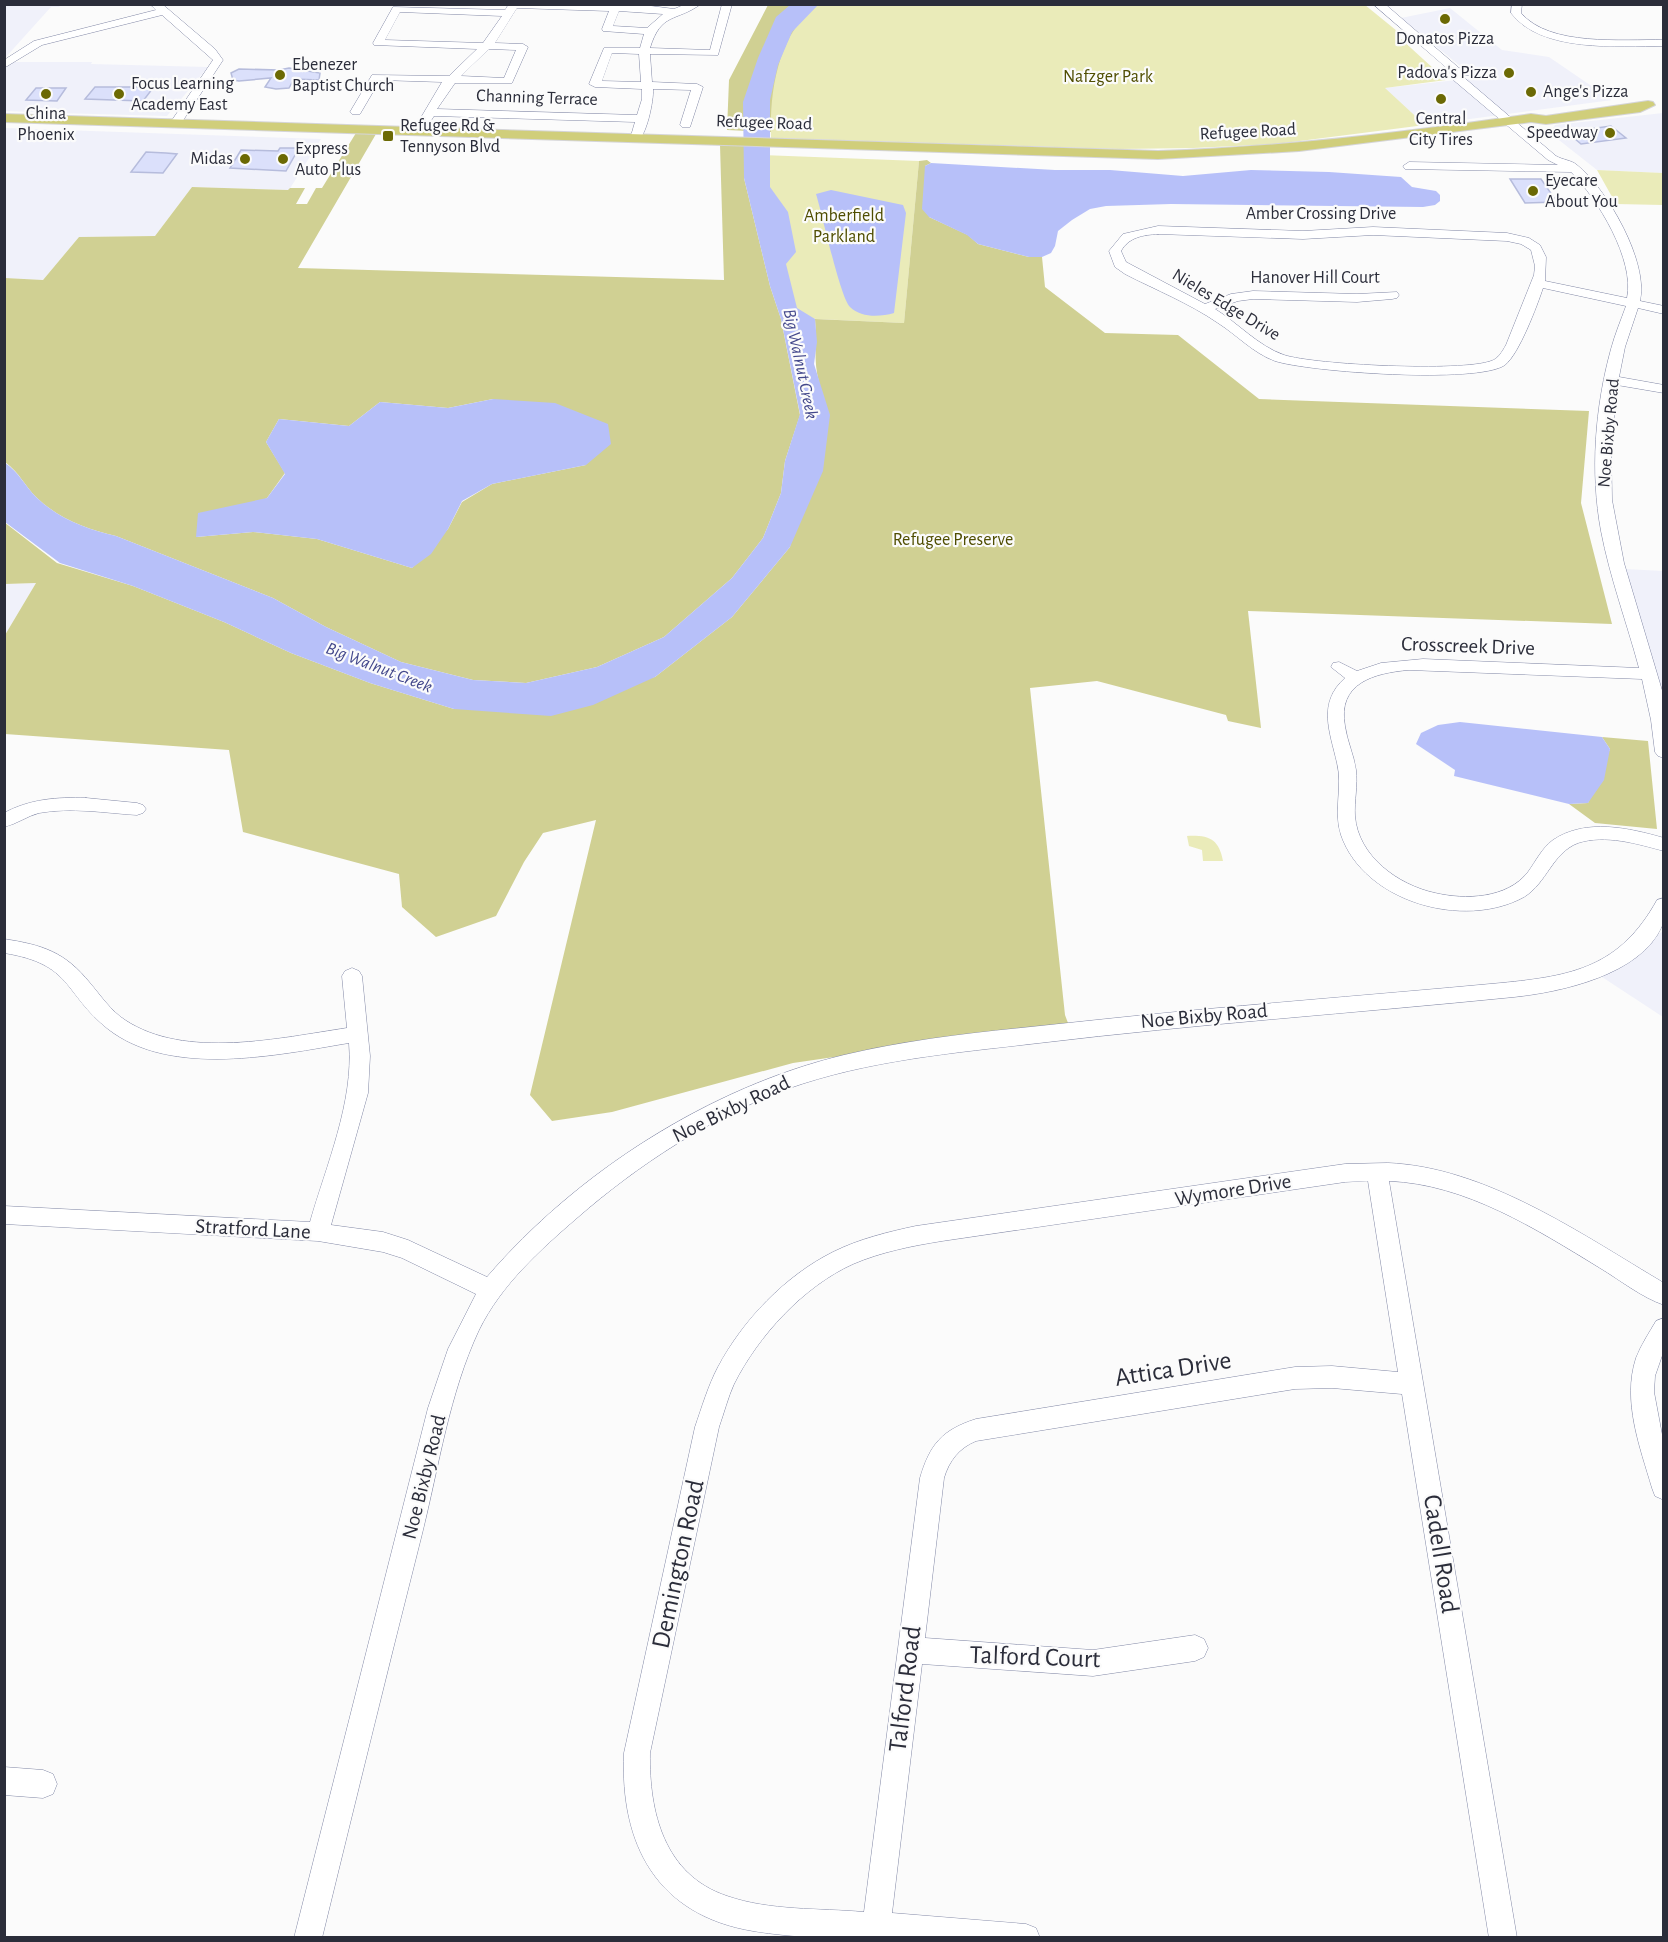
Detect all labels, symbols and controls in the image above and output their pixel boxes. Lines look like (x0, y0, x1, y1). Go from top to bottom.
marker: Donatos Pizza (1438, 12, 1452, 26)
place label: Donatos Pizza (1396, 30, 1494, 48)
place label: Ebenezer Baptist Church (292, 56, 394, 95)
place label: Padova's Pizza (1397, 64, 1497, 82)
marker: Padova's Pizza (1502, 66, 1516, 80)
marker: Ebenezer Baptist Church (273, 68, 287, 82)
park label: Nafzger Park (1063, 68, 1154, 86)
place label: Focus Learning Academy East (131, 75, 234, 114)
place label: Ange's Pizza (1543, 83, 1629, 101)
marker: Ange's Pizza (1524, 85, 1538, 99)
marker: China Phoenix (39, 87, 53, 101)
marker: Focus Learning Academy East (112, 87, 126, 101)
street label: Channing Terrace (476, 87, 598, 109)
marker: Central City Tires (1434, 92, 1448, 106)
place label: China Phoenix (17, 105, 75, 144)
place label: Central City Tires (1409, 110, 1473, 149)
street label: Refugee Road (716, 112, 812, 134)
place label: Refugee Rd & Tennyson Blvd (400, 117, 500, 156)
street label: Refugee Road (1199, 120, 1297, 144)
place label: Speedway (1527, 124, 1598, 142)
marker: Speedway (1603, 126, 1617, 140)
marker: Refugee Rd & Tennyson Blvd (381, 129, 395, 143)
place label: Express Auto Plus (295, 140, 361, 179)
place label: Midas (190, 150, 233, 168)
marker: Midas (238, 152, 252, 166)
marker: Express Auto Plus (276, 152, 290, 166)
place label: Eyecare About You (1545, 172, 1618, 211)
marker: Eyecare About You (1526, 184, 1540, 198)
street label: Amber Crossing Drive (1246, 205, 1396, 223)
park label: Amberfield Parkland (804, 207, 884, 246)
street label: Nieles Edge Drive (1169, 266, 1283, 344)
street label: Hanover Hill Court (1250, 269, 1380, 287)
water label: Big Walnut Creek (780, 307, 820, 421)
street label: Noe Bixby Road (1595, 378, 1623, 488)
park label: Refugee Preserve (893, 531, 1013, 549)
street label: Crosscreek Drive (1401, 633, 1535, 659)
water label: Big Walnut Creek (323, 639, 435, 697)
street label: Noe Bixby Road (1140, 1000, 1269, 1032)
street label: Noe Bixby Road (669, 1072, 793, 1146)
street label: Wymore Drive (1173, 1170, 1293, 1210)
street label: Stratford Lane (195, 1215, 311, 1243)
street label: Attica Drive (1113, 1347, 1233, 1391)
street label: Noe Bixby Road (398, 1412, 450, 1541)
street label: Demington Road (647, 1477, 709, 1651)
street label: Cadell Road (1419, 1493, 1463, 1615)
street label: Talford Road (884, 1624, 926, 1754)
street label: Talford Court (969, 1642, 1101, 1672)

